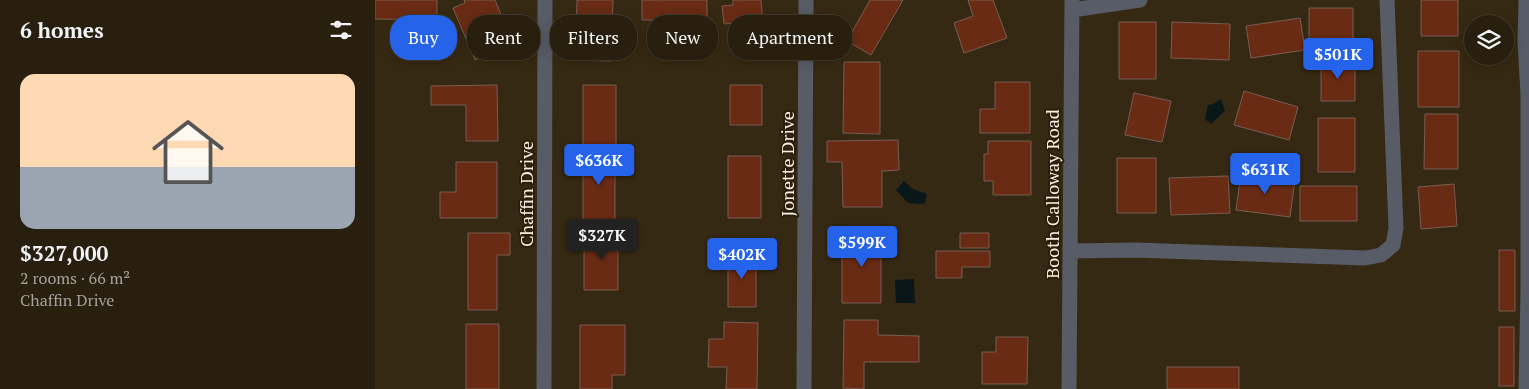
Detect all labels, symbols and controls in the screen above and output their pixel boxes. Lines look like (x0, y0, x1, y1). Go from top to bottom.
chip: Buy (390, 15, 457, 60)
chip: Rent (467, 15, 540, 60)
chip: Filters (550, 15, 637, 60)
chip: New (647, 15, 718, 60)
chip: Apartment (728, 15, 852, 60)
map controls (1464, 15, 1514, 65)
button: layers (1464, 15, 1514, 65)
text: 6 homes (20, 16, 104, 44)
icon: filters (327, 16, 355, 44)
pin: $501K (1303, 38, 1373, 80)
text: $501K (1314, 43, 1362, 65)
icon: home (143, 107, 233, 197)
street label: Booth Calloway Road (1040, 109, 1064, 279)
street label: Jonette Drive (775, 111, 799, 217)
street label: Chaffin Drive (514, 141, 538, 247)
pin: $636K (564, 144, 634, 186)
text: $636K (575, 149, 623, 171)
pin: $631K (1230, 152, 1300, 195)
text: $631K (1241, 158, 1289, 180)
pin: $327K (567, 218, 637, 261)
text: $327K (578, 224, 626, 246)
pin: $599K (827, 226, 897, 268)
text: $599K (838, 231, 886, 253)
pin: $402K (707, 238, 777, 280)
text: $327,000 (20, 239, 108, 267)
text: $402K (718, 243, 766, 265)
text: 2 rooms · 66 m² (20, 267, 130, 289)
text: Chaffin Drive (20, 289, 114, 311)

